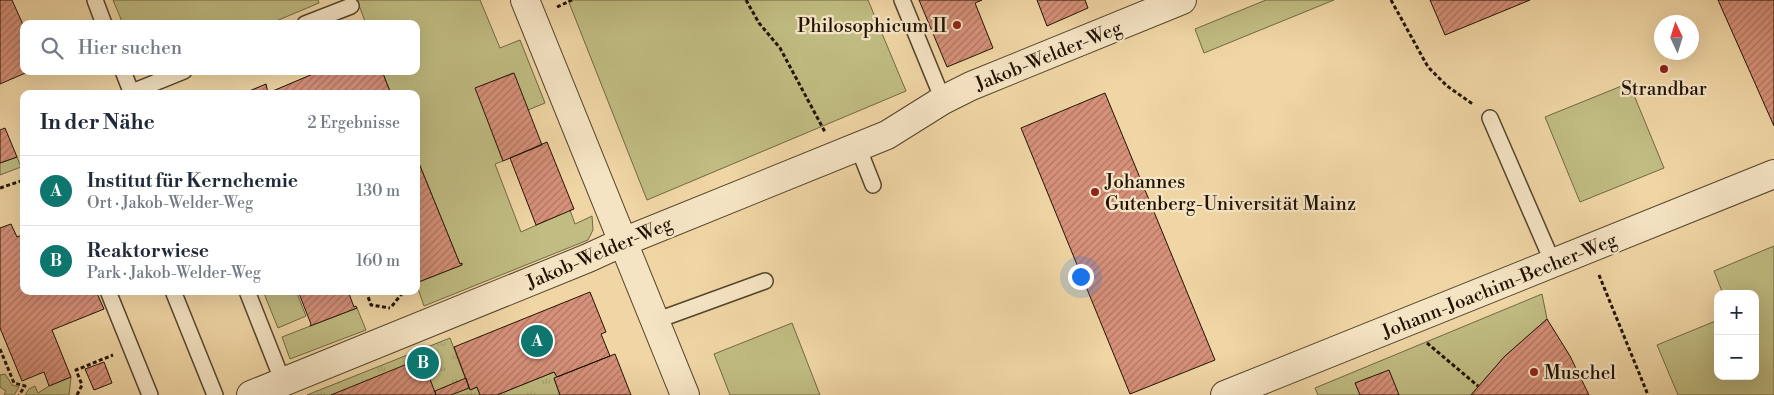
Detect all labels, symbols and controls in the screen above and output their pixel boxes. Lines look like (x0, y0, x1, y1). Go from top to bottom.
place label: Philosophicum II (797, 14, 947, 38)
street label: Jakob-Welder-Weg (971, 15, 1125, 97)
north arrow (1654, 15, 1699, 60)
marker: Philosophicum II (951, 19, 963, 31)
search box (20, 20, 420, 75)
icon: search (38, 34, 66, 62)
text: Hier suchen (78, 36, 182, 60)
marker: Strandbar (1658, 63, 1670, 75)
place label: Strandbar (1621, 77, 1707, 101)
text: In der Nähe (40, 110, 155, 136)
text: 2 Ergebnisse (308, 113, 400, 133)
text: Institut für Kernchemie (87, 169, 298, 193)
place label: Johannes Gutenberg-Universität Mainz (1104, 170, 1356, 216)
text: A (50, 181, 62, 201)
text: 130 m (356, 181, 400, 201)
marker: Johannes Gutenberg-Universität Mainz (1089, 186, 1101, 198)
text: Ort · Jakob-Welder-Weg (87, 193, 253, 213)
street label: Jakob-Welder-Weg (522, 211, 676, 295)
street label: Johann-Joachim-Becher-Weg (1377, 228, 1621, 345)
text: Reaktorwiese (87, 239, 209, 263)
text: B (50, 251, 62, 271)
text: 160 m (356, 251, 400, 271)
text: Park · Jakob-Welder-Weg (87, 263, 261, 283)
your location (1068, 264, 1094, 290)
map controls (1714, 290, 1759, 380)
button: + (1714, 290, 1759, 335)
pin: A (521, 322, 553, 360)
button: − (1714, 335, 1759, 380)
pin: B (407, 344, 439, 382)
place label: Muschel (1544, 361, 1616, 385)
marker: Muschel (1528, 366, 1540, 378)

